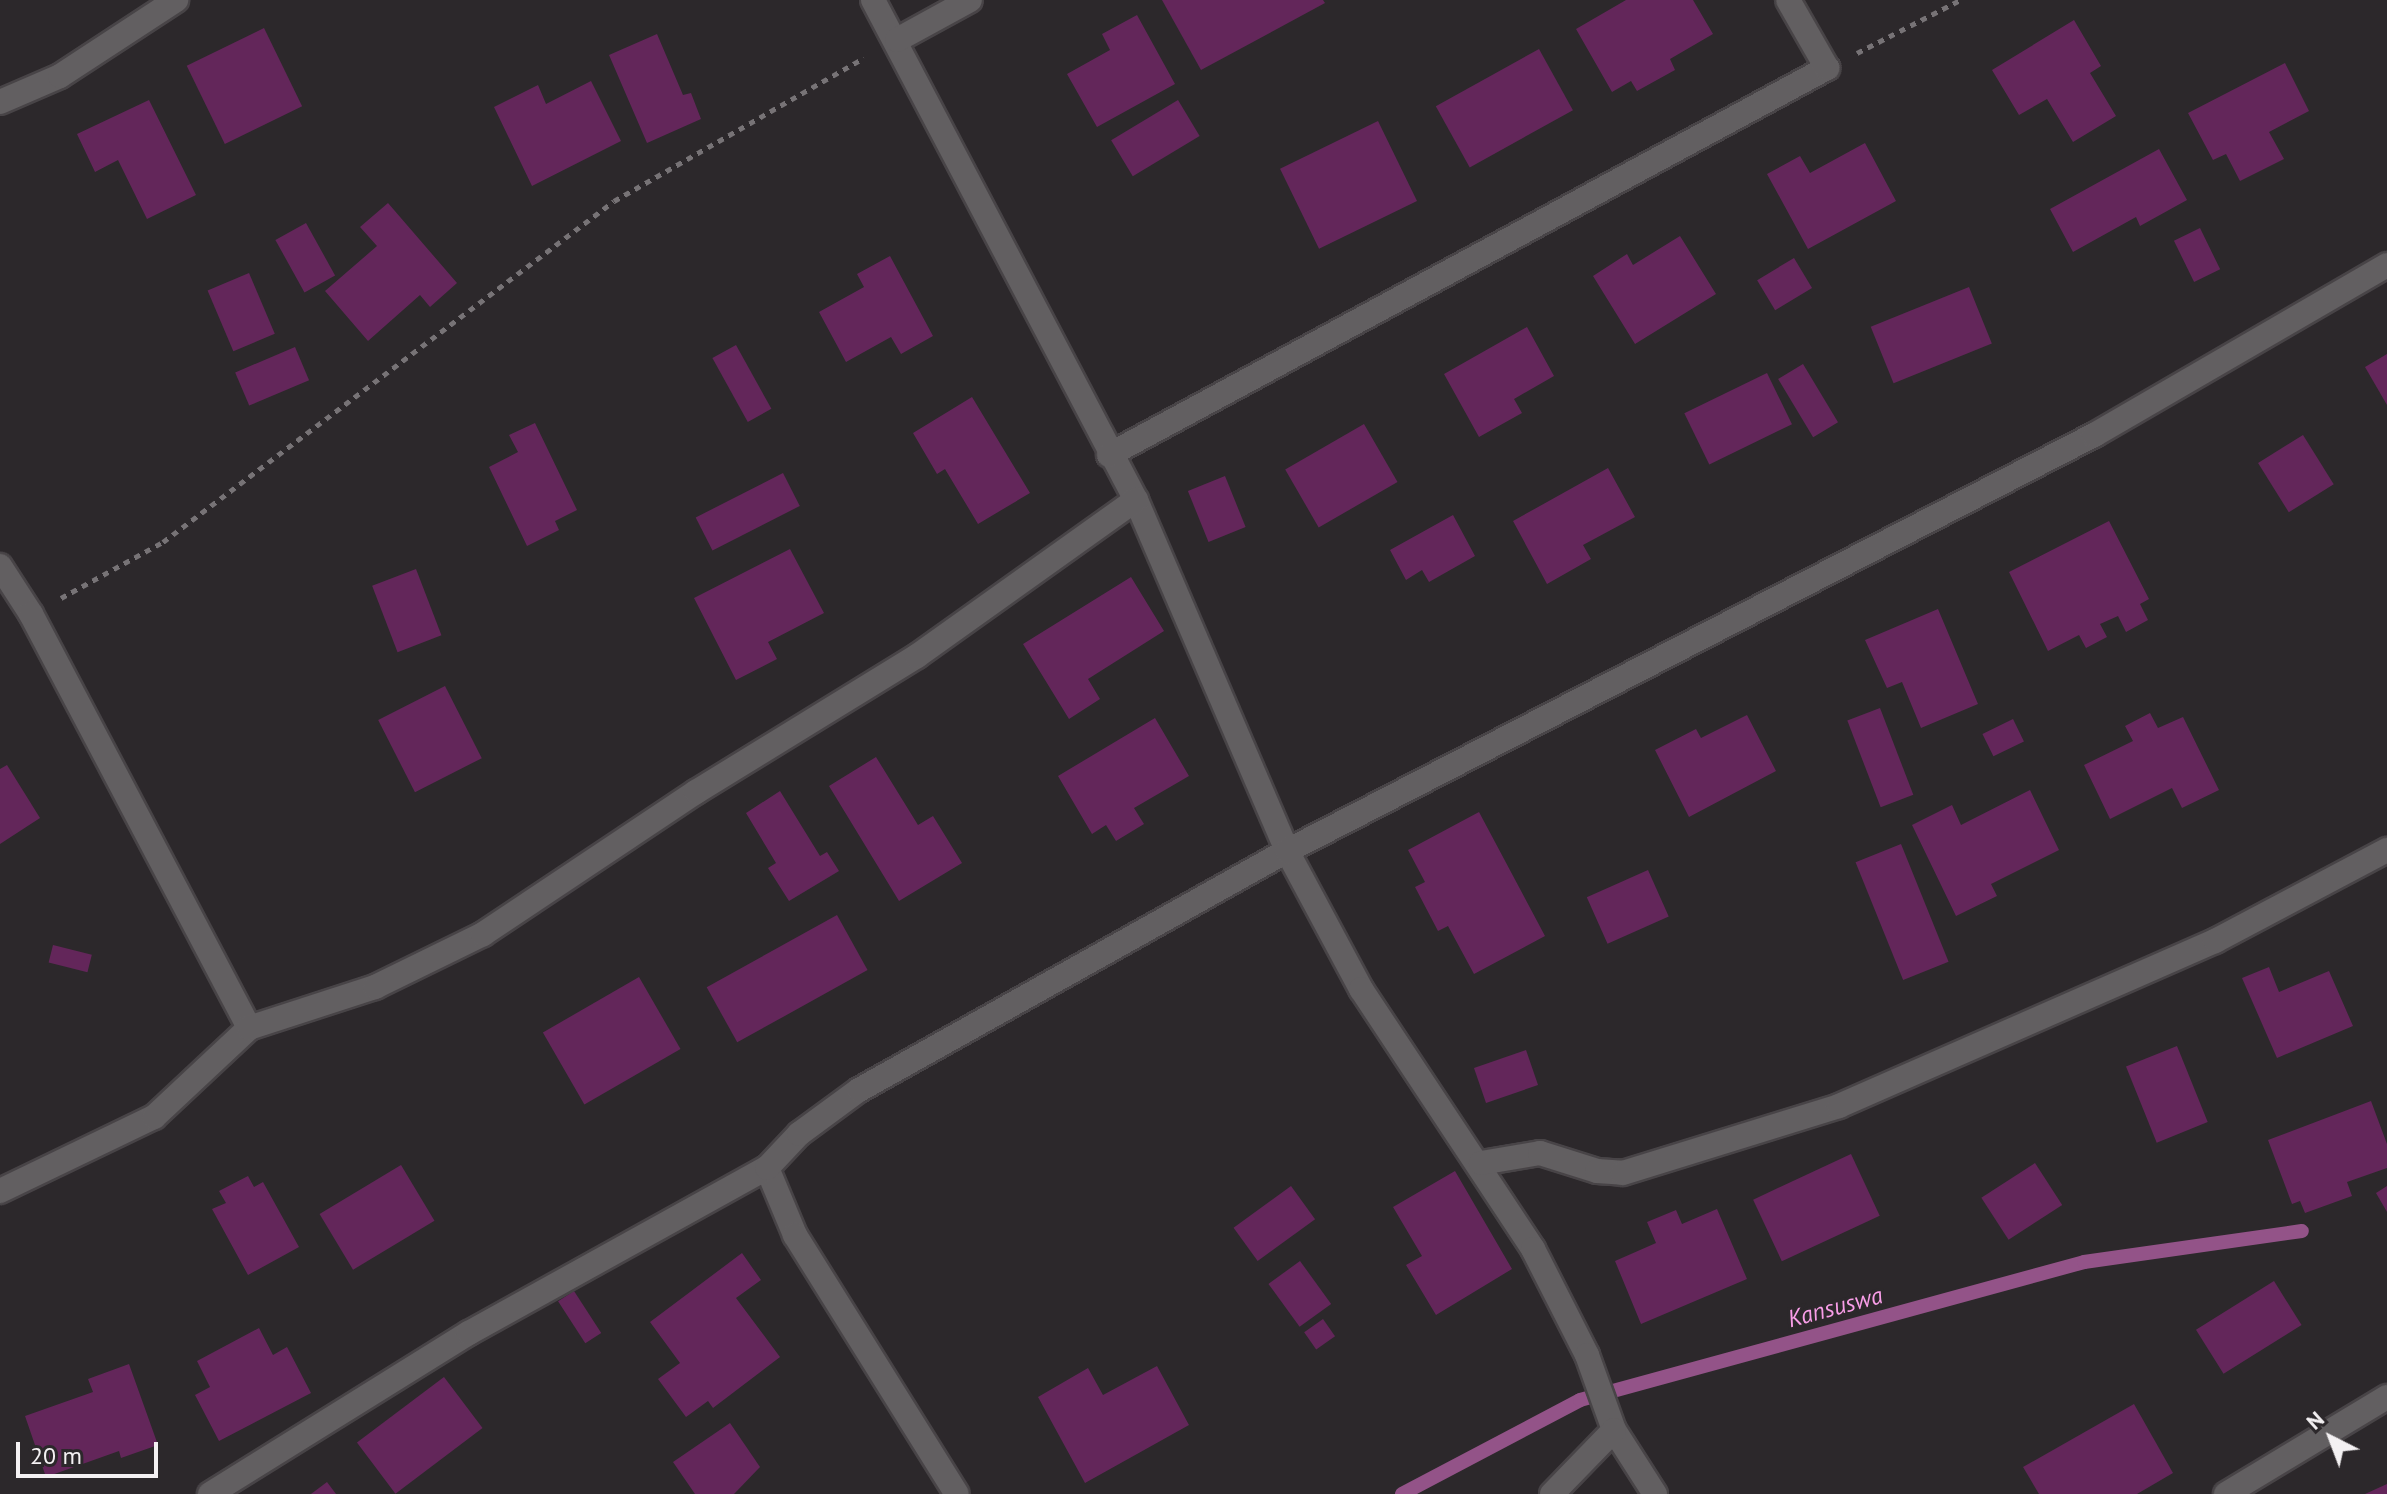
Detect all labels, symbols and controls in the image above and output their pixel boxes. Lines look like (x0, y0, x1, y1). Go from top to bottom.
water label: Kansuswa (1784, 1281, 1886, 1333)
north arrow (2291, 1398, 2371, 1478)
text: N (2300, 1405, 2330, 1435)
scale bar (20, 1426, 162, 1476)
text: 20 m (30, 1440, 82, 1471)

